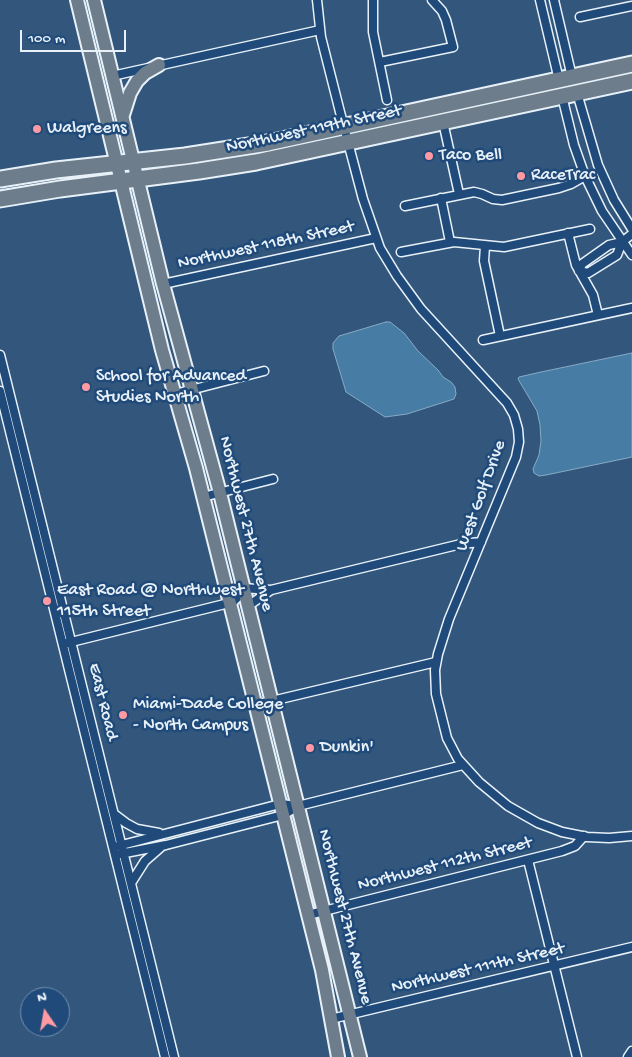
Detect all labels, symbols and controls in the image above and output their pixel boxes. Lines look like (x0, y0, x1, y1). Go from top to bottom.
scale bar (22, 20, 129, 52)
text: 100 m (28, 30, 65, 48)
street label: Northwest 119th Street (224, 101, 404, 159)
place label: Walgreens (47, 118, 127, 140)
marker: Walgreens (31, 123, 43, 135)
place label: Taco Bell (439, 145, 502, 167)
marker: Taco Bell (423, 150, 435, 162)
place label: RaceTrac (531, 165, 595, 187)
marker: RaceTrac (515, 170, 527, 182)
street label: Northwest 118th Street (176, 217, 356, 275)
place label: School for Advanced Studies North (96, 366, 246, 408)
marker: School for Advanced Studies North (80, 381, 92, 393)
street label: Northwest 27th Avenue (213, 434, 277, 614)
street label: West Golf Drive (452, 438, 512, 554)
place label: East Road @ Northwest 115th Street (57, 580, 244, 622)
marker: East Road @ Northwest 115th Street (41, 595, 53, 607)
street label: East Road (82, 661, 122, 743)
place label: Miami-Dade College - North Campus (133, 694, 283, 736)
marker: Miami-Dade College - North Campus (117, 709, 129, 721)
place label: Dunkin' (320, 737, 374, 759)
marker: Dunkin' (304, 742, 316, 754)
street label: Northwest 27th Avenue (312, 827, 376, 1007)
street label: Northwest 112th Street (356, 833, 534, 897)
street label: Northwest 111th Street (389, 939, 567, 999)
north arrow (20, 987, 70, 1037)
text: N (36, 989, 48, 1007)

